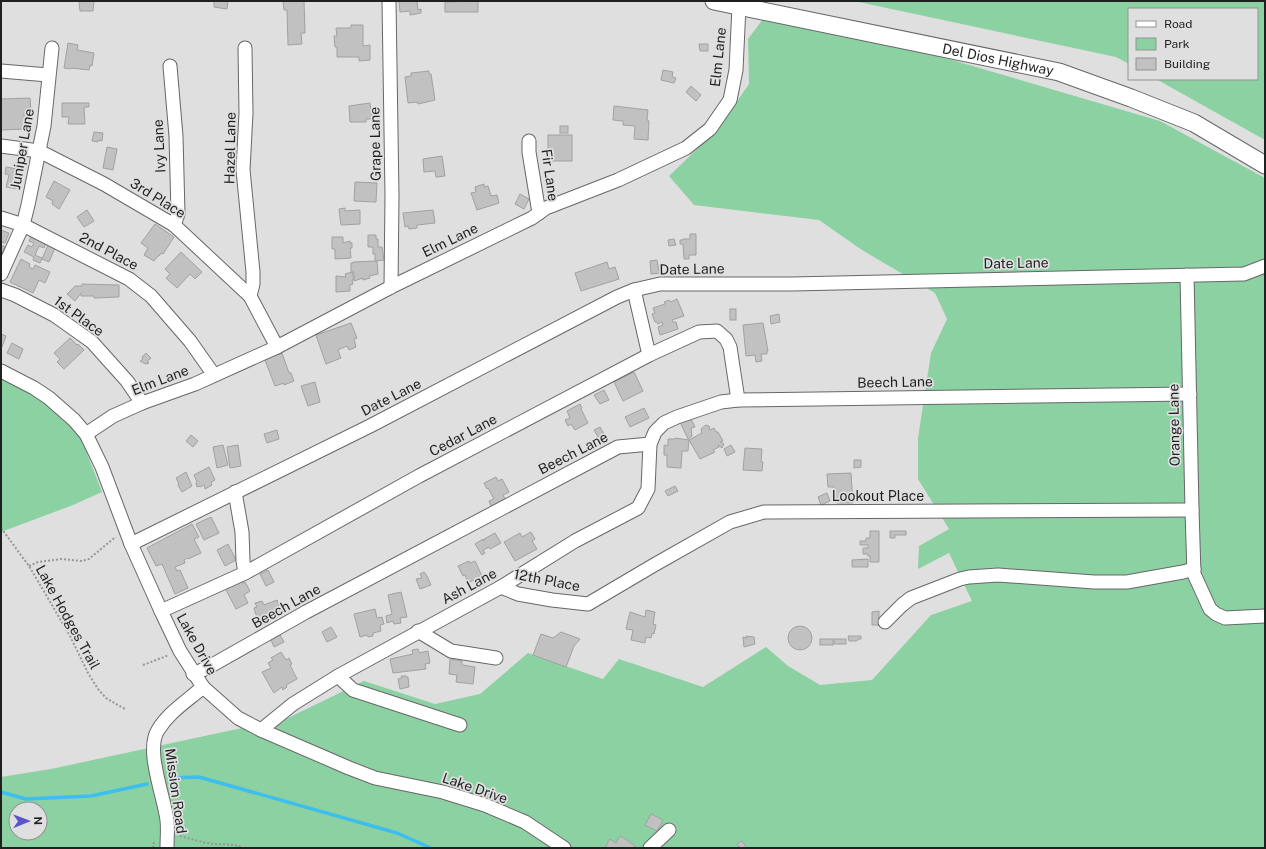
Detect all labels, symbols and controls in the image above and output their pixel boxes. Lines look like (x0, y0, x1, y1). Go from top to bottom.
legend (1128, 8, 1258, 80)
text: Road (1164, 17, 1192, 31)
street label: Elm Lane (707, 26, 729, 88)
text: Park (1164, 37, 1190, 51)
street label: Del Dios Highway (941, 40, 1056, 79)
text: Building (1164, 57, 1210, 71)
street label: Juniper Lane (7, 107, 37, 191)
street label: Grape Lane (366, 107, 384, 181)
street label: Hazel Lane (221, 112, 239, 184)
street label: Ivy Lane (150, 119, 168, 173)
street label: Fir Lane (538, 148, 562, 202)
street label: 3rd Place (127, 175, 189, 221)
street label: Elm Lane (420, 220, 480, 260)
street label: 2nd Place (77, 229, 141, 273)
street label: Date Lane (983, 254, 1049, 272)
street label: Date Lane (659, 260, 725, 278)
street label: 1st Place (51, 293, 107, 339)
street label: Elm Lane (129, 362, 191, 398)
street label: Beech Lane (857, 373, 933, 391)
street label: Date Lane (358, 375, 424, 419)
street label: Orange Lane (1165, 384, 1183, 466)
street label: Cedar Lane (427, 411, 500, 459)
street label: Beech Lane (536, 429, 610, 477)
street label: Lookout Place (832, 488, 924, 504)
street label: Lake Hodges Trail (33, 562, 103, 672)
street label: Ash Lane (439, 565, 499, 607)
street label: 12th Place (512, 566, 582, 594)
street label: Beech Lane (249, 581, 323, 631)
street label: Lake Drive (174, 610, 220, 678)
street label: Mission Road (162, 747, 190, 835)
street label: Lake Drive (440, 769, 510, 807)
north arrow (8, 801, 48, 841)
text: N (32, 816, 44, 825)

